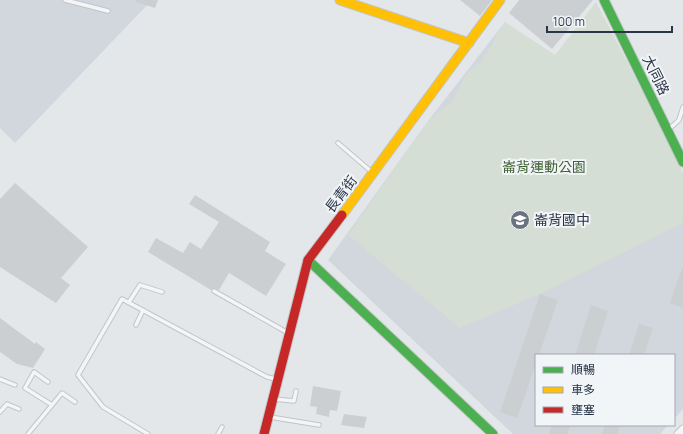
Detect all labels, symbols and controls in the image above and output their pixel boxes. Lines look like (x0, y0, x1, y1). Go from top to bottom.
scale bar (547, 8, 672, 34)
text: 100 m (553, 13, 585, 30)
street label: 大同路 (639, 52, 674, 98)
park label: 崙背運動公園 (502, 157, 586, 176)
street label: 長青街 (320, 171, 361, 216)
school or university icon: 崙背國中 (509, 209, 531, 231)
place label: 崙背國中 (534, 210, 590, 229)
legend (535, 354, 675, 426)
text: 順暢 (571, 361, 595, 378)
text: 車多 (571, 381, 595, 398)
text: 壅塞 (571, 401, 595, 418)

